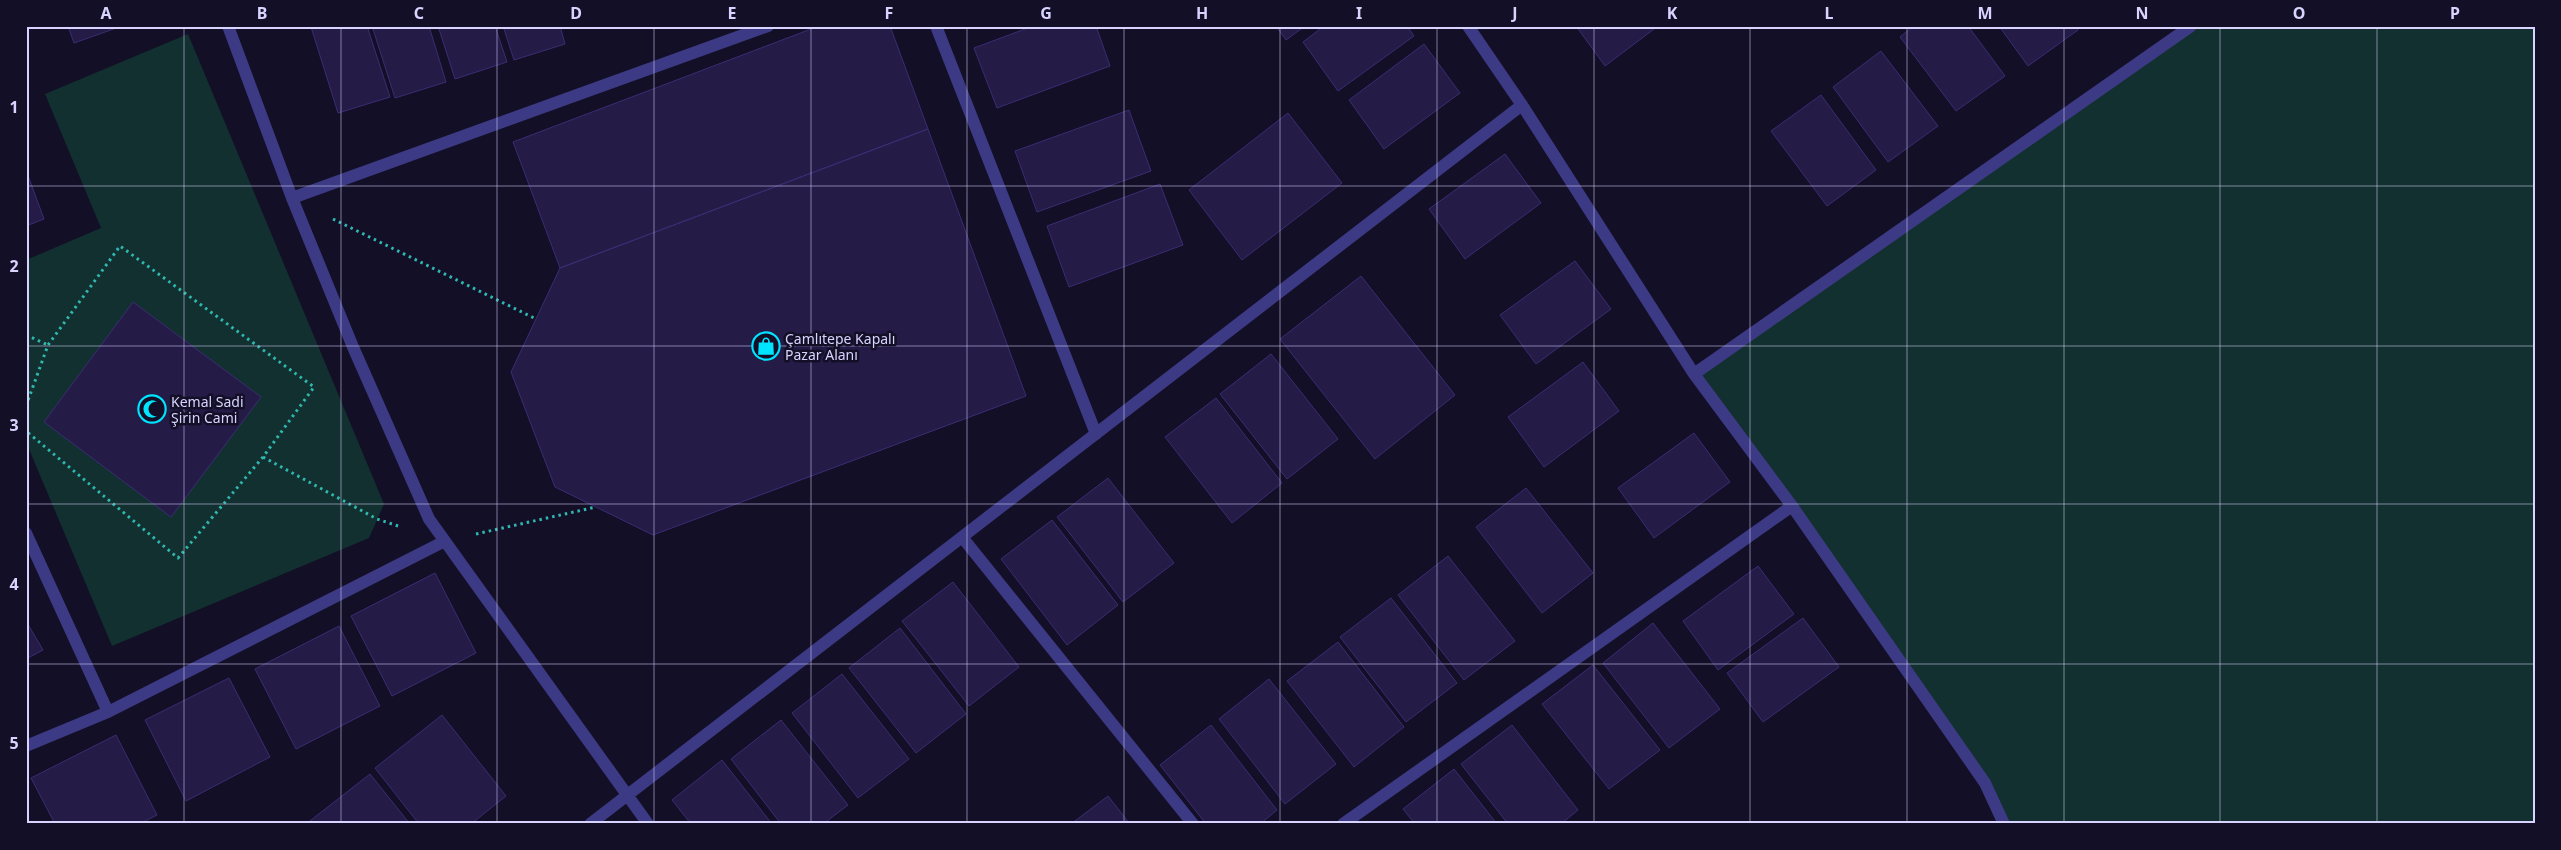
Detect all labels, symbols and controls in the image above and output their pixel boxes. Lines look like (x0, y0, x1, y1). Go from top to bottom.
text: A (100, 2, 112, 24)
text: B (257, 2, 267, 24)
text: C (414, 2, 424, 24)
text: D (570, 2, 582, 24)
text: E (728, 2, 737, 24)
text: F (885, 2, 893, 24)
text: G (1040, 2, 1052, 24)
text: H (1196, 2, 1208, 24)
text: I (1356, 2, 1362, 24)
text: J (1510, 2, 1518, 24)
text: K (1667, 2, 1678, 24)
text: L (1825, 2, 1834, 24)
text: M (1977, 2, 1993, 24)
text: N (2135, 2, 2149, 24)
text: O (2293, 2, 2305, 24)
text: P (2450, 2, 2460, 24)
text: 1 (9, 96, 19, 118)
text: 2 (9, 255, 19, 277)
place label: Çamlıtepe Kapalı Pazar Alanı (785, 329, 895, 364)
shop icon: Çamlıtepe Kapalı Pazar Alanı (751, 331, 781, 361)
place label: Kemal Sadi Şirin Cami (171, 392, 244, 427)
mosque icon: Kemal Sadi Şirin Cami (137, 394, 167, 424)
text: 3 (9, 414, 19, 436)
text: 4 (9, 573, 19, 595)
text: 5 (9, 732, 19, 754)

